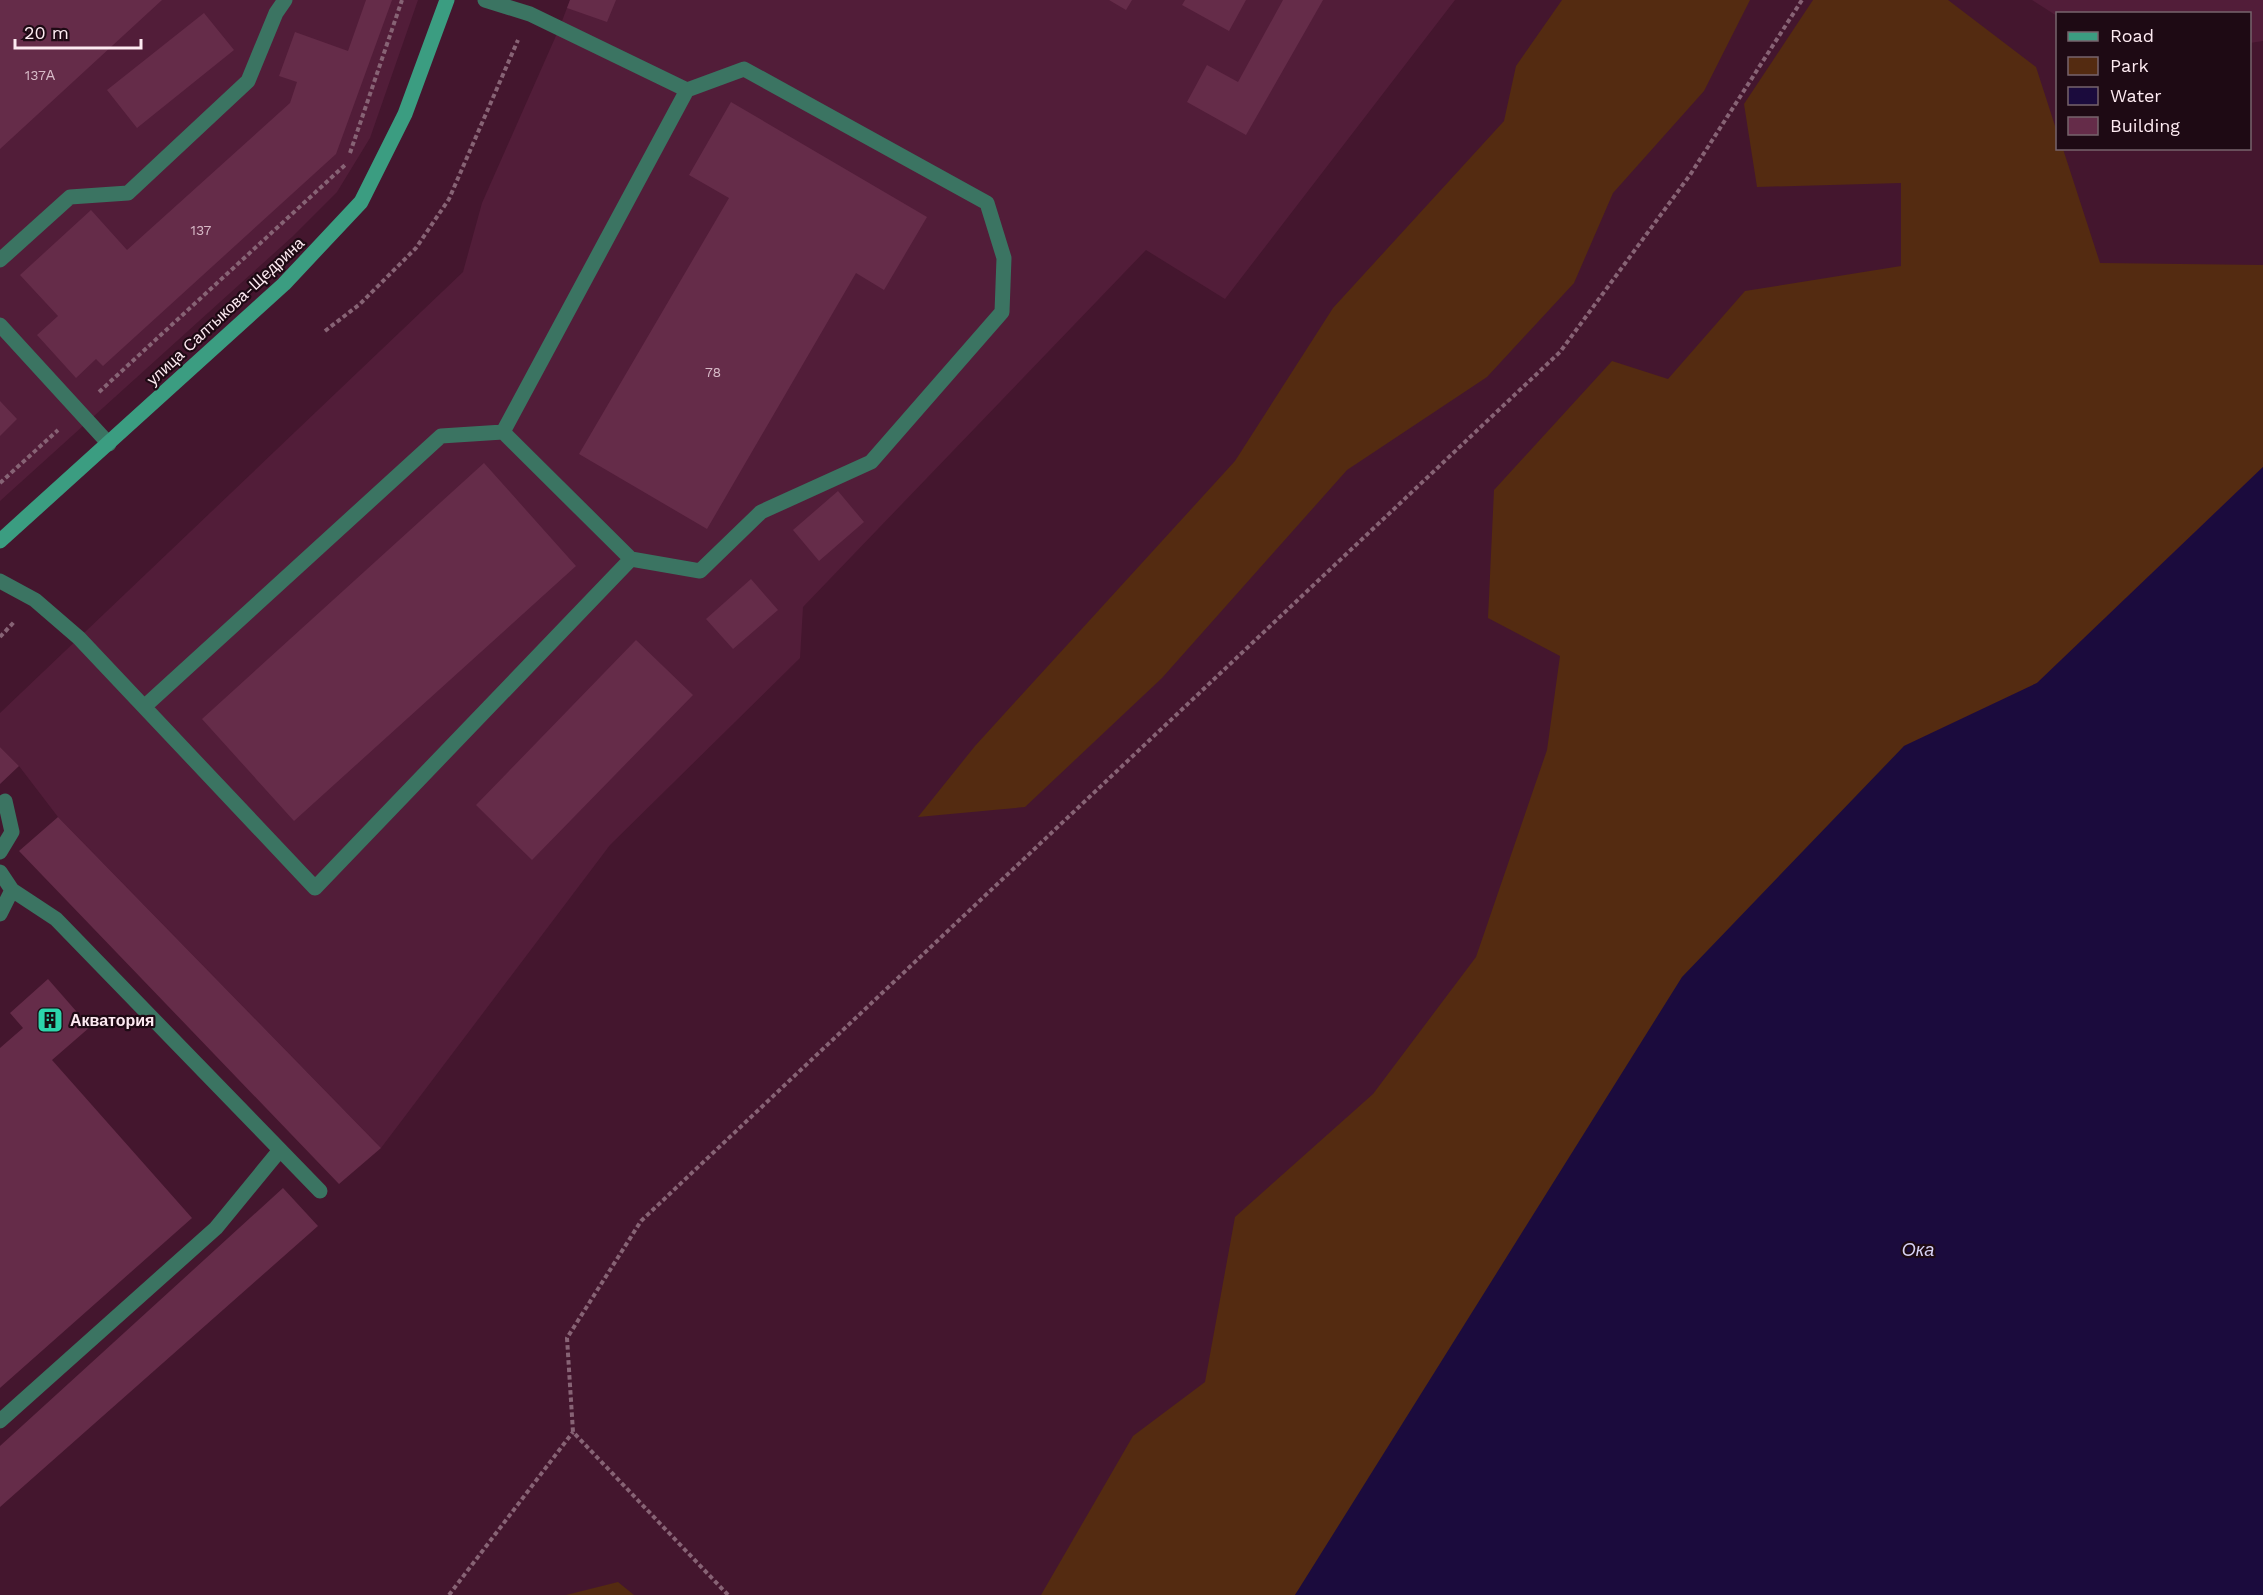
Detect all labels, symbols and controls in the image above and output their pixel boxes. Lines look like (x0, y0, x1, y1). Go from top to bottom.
scale bar (15, 12, 141, 50)
legend (2056, 12, 2251, 150)
text: 20 m (24, 22, 69, 43)
text: Road (2110, 25, 2154, 46)
text: Park (2110, 55, 2149, 76)
house number: 137А (25, 67, 56, 83)
text: Water (2110, 85, 2162, 106)
text: Building (2110, 115, 2180, 136)
house number: 137 (191, 222, 212, 238)
street label: улица Салтыкова-Щедрина (143, 233, 308, 389)
house number: 78 (705, 364, 721, 380)
building icon: Акватория (35, 1005, 65, 1035)
place label: Акватория (70, 1011, 154, 1030)
water label: Ока (1902, 1239, 1934, 1260)

